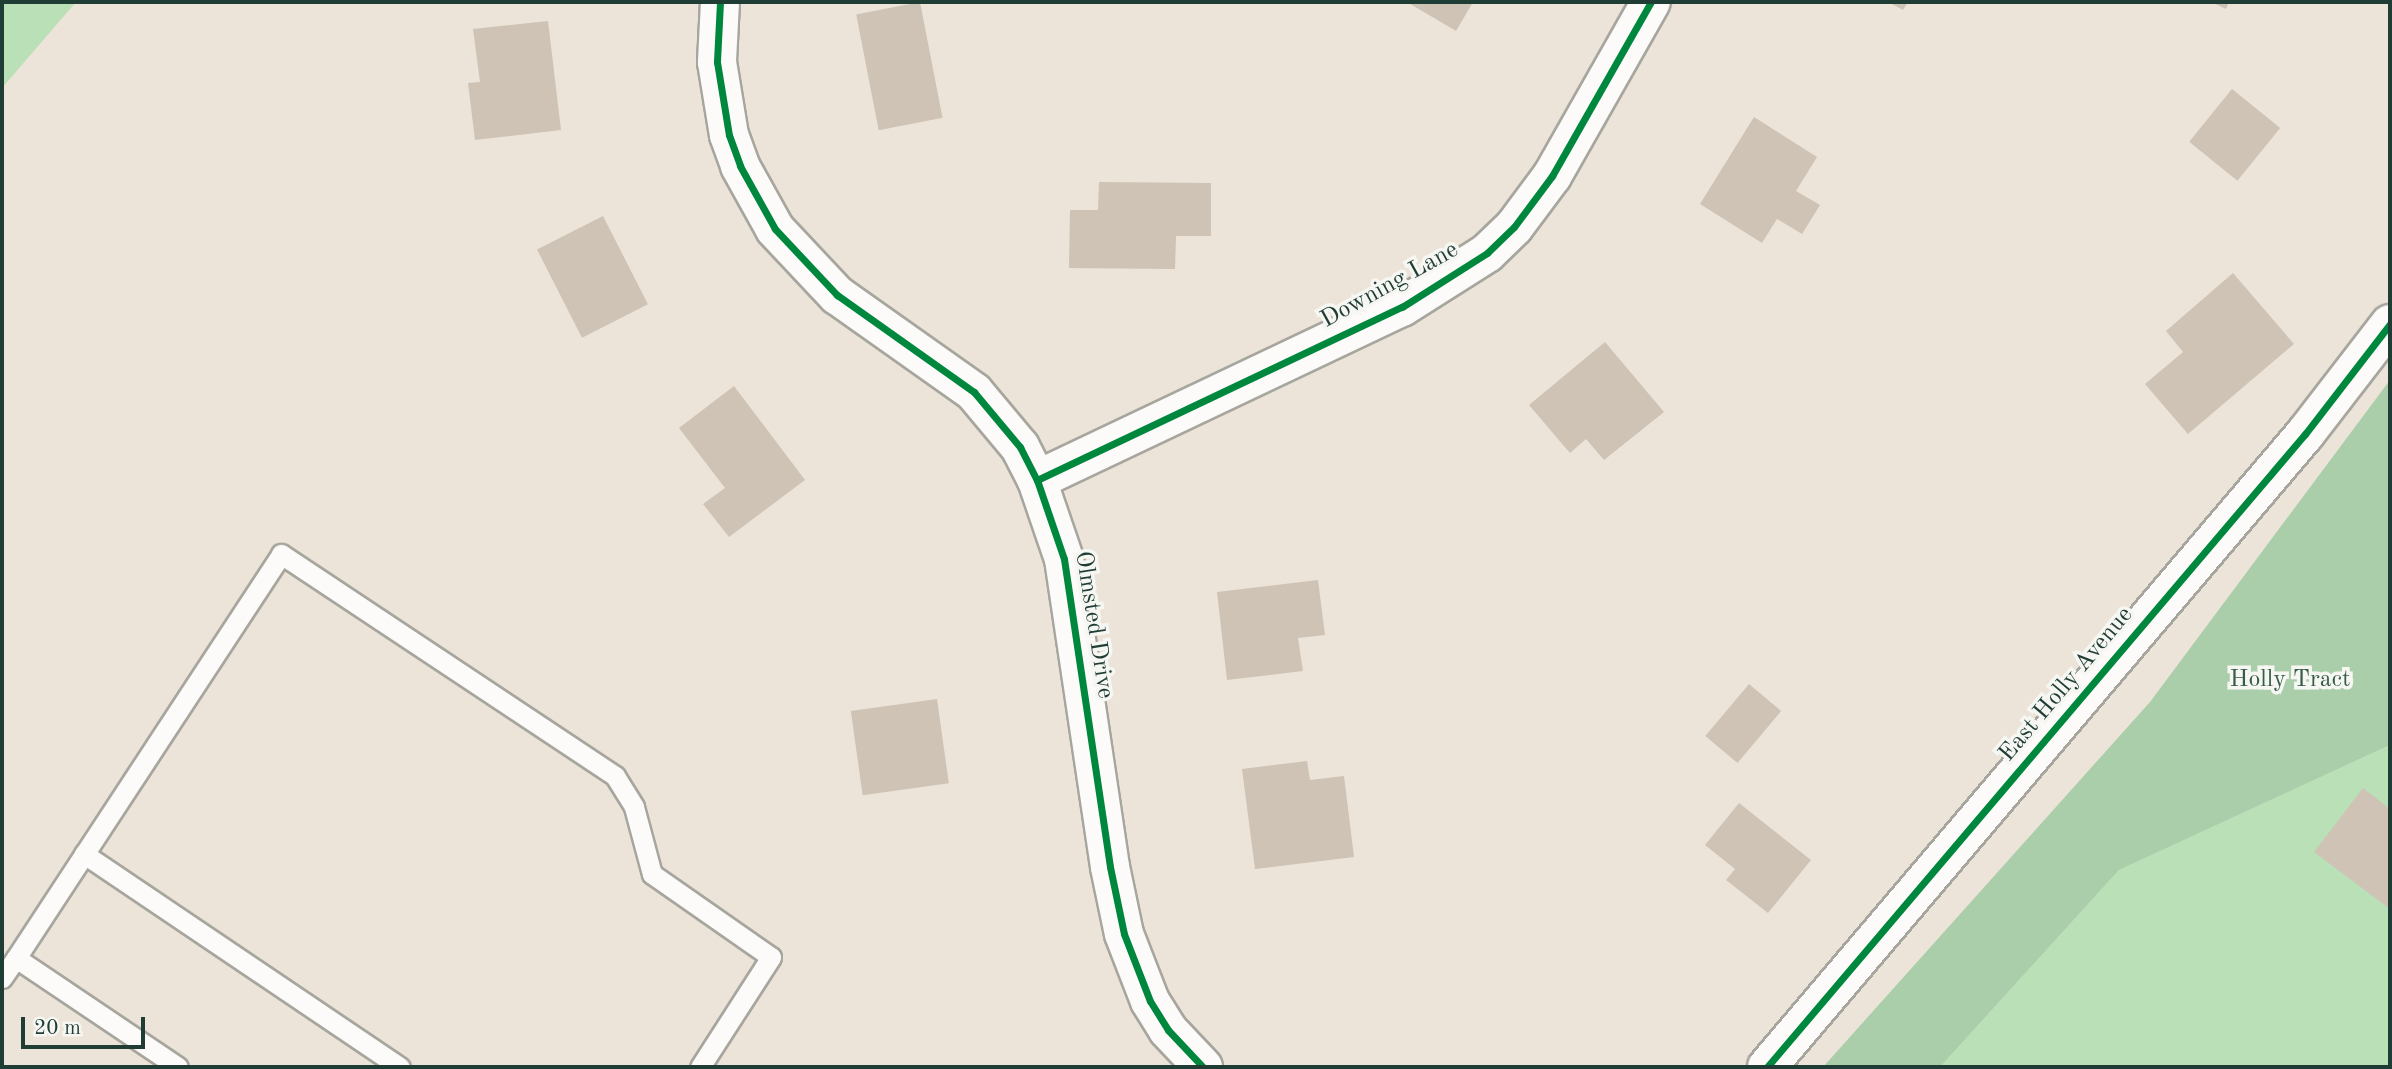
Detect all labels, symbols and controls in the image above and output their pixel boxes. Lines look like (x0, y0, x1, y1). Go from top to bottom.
street label: Downing Lane (1316, 236, 1464, 336)
street label: Olmsted Drive (1067, 549, 1119, 701)
street label: East Holly Avenue (1994, 602, 2140, 768)
park label: Holly Tract (2230, 667, 2350, 695)
scale bar (24, 1002, 149, 1046)
text: 20 m (34, 1018, 81, 1039)

